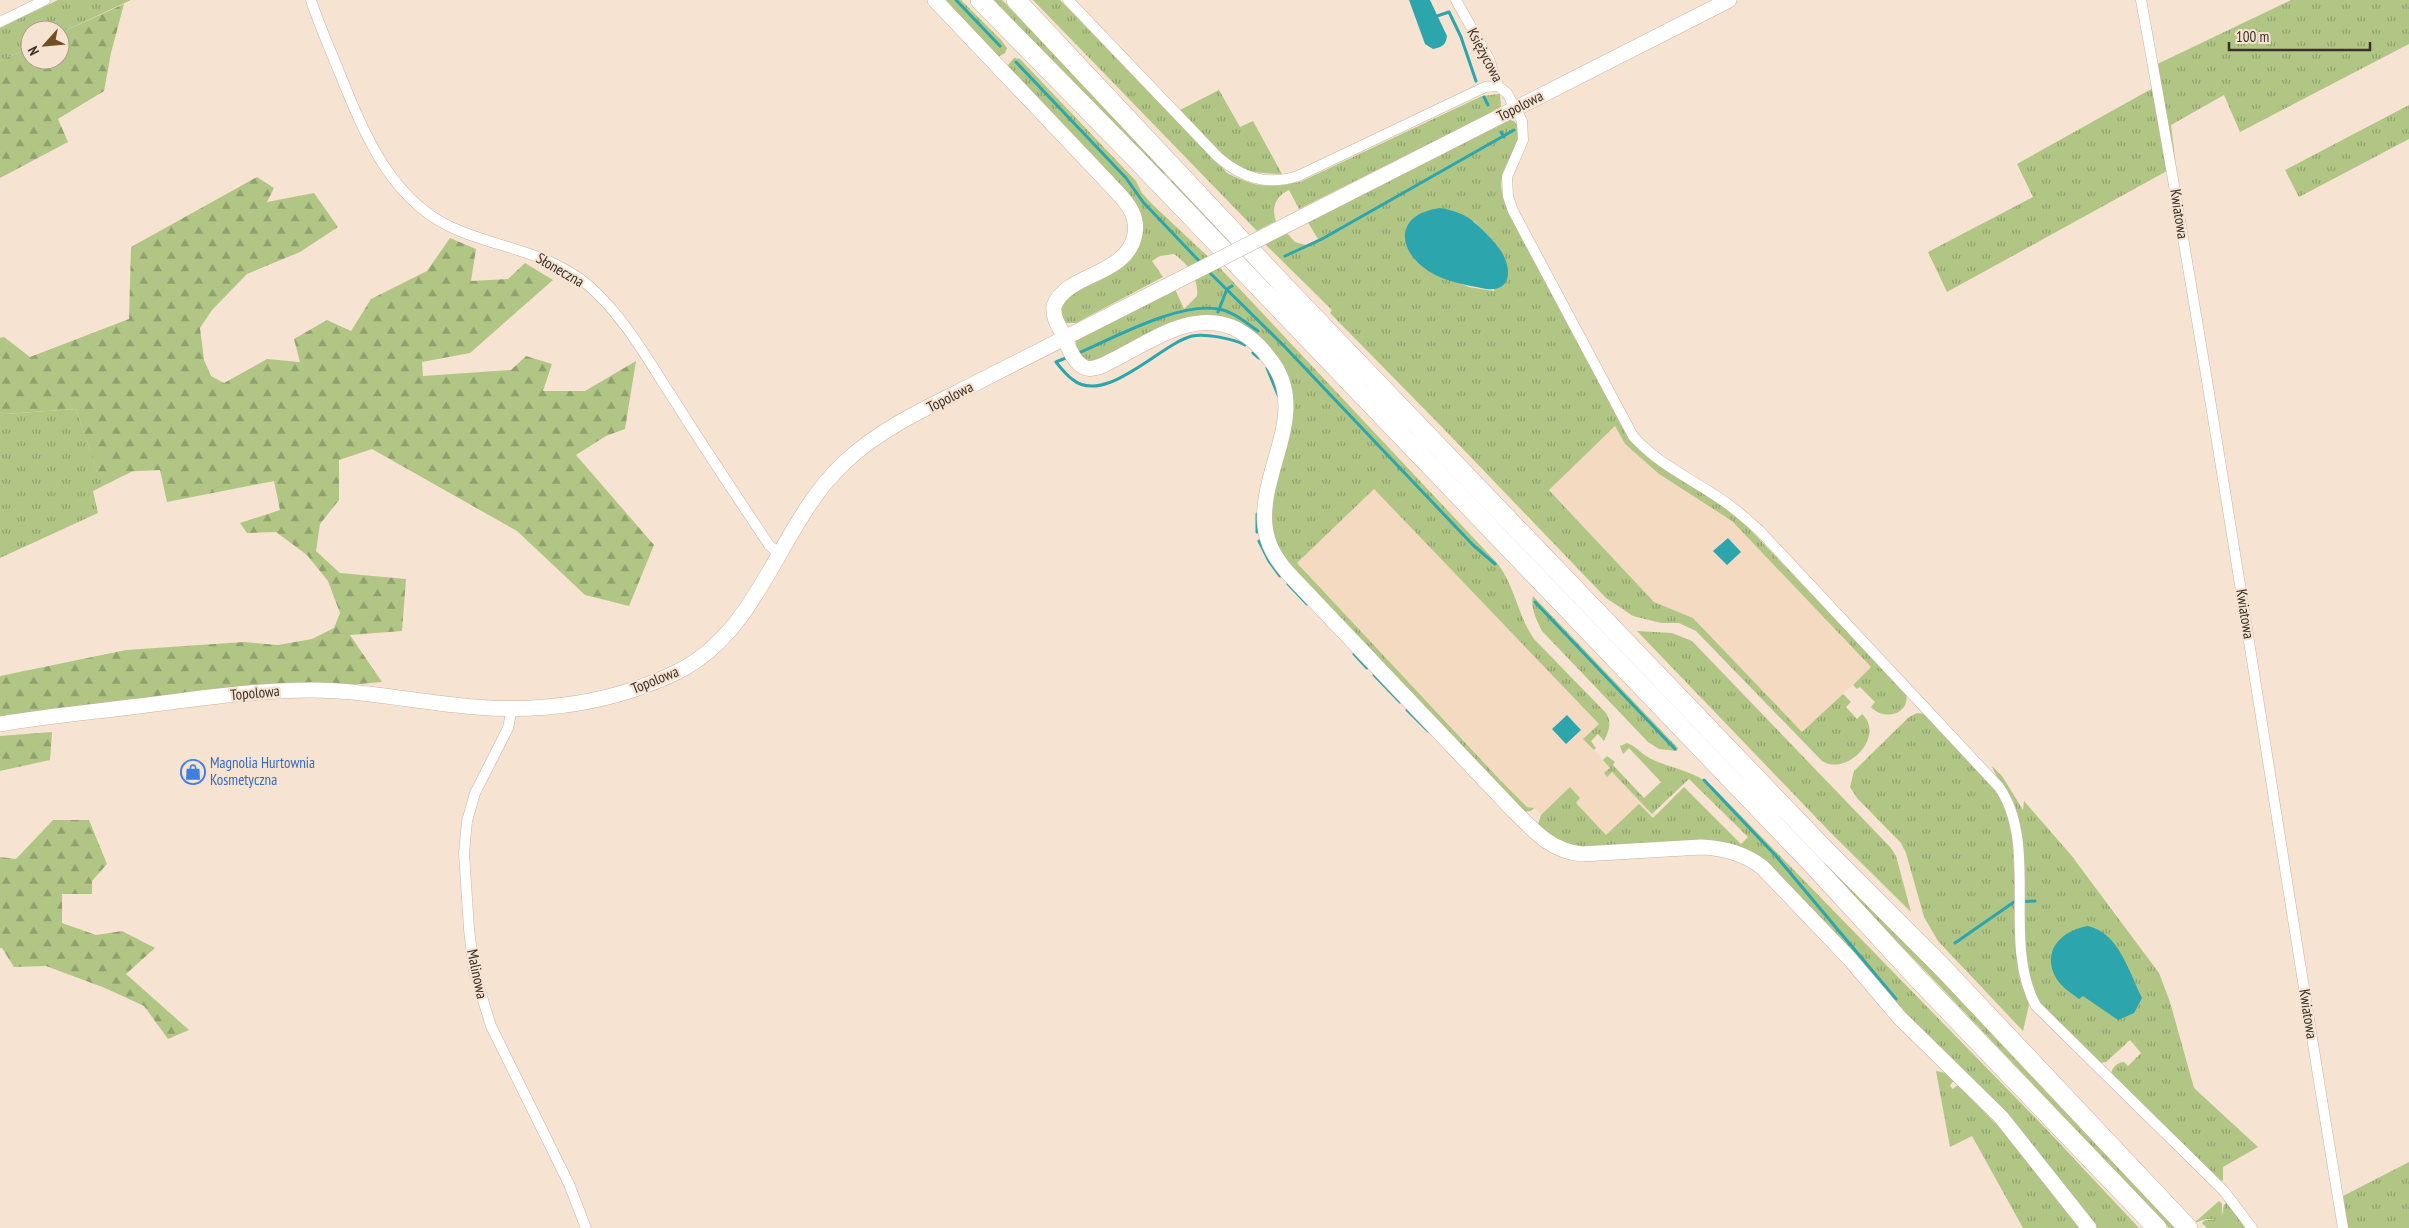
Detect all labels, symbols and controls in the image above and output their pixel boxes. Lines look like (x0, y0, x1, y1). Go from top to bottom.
north arrow (20, 20, 70, 70)
scale bar (2229, 20, 2370, 52)
street label: Księżycowa (1463, 24, 1508, 85)
text: 100 m (2236, 27, 2269, 46)
text: N (24, 43, 43, 58)
street label: Topolowa (1493, 86, 1546, 125)
street label: Kwiatowa (2166, 188, 2193, 240)
street label: Słoneczna (533, 248, 588, 291)
street label: Topolowa (923, 377, 976, 416)
street label: Kwiatowa (2232, 588, 2259, 640)
street label: Topolowa (628, 661, 681, 698)
street label: Topolowa (230, 681, 280, 704)
place label: Magnolia Hurtownia Kosmetyczna (210, 753, 315, 789)
shop icon: Magnolia Hurtownia Kosmetyczna (180, 759, 206, 785)
street label: Malinowa (463, 947, 492, 1000)
street label: Kwiatowa (2295, 988, 2322, 1040)

